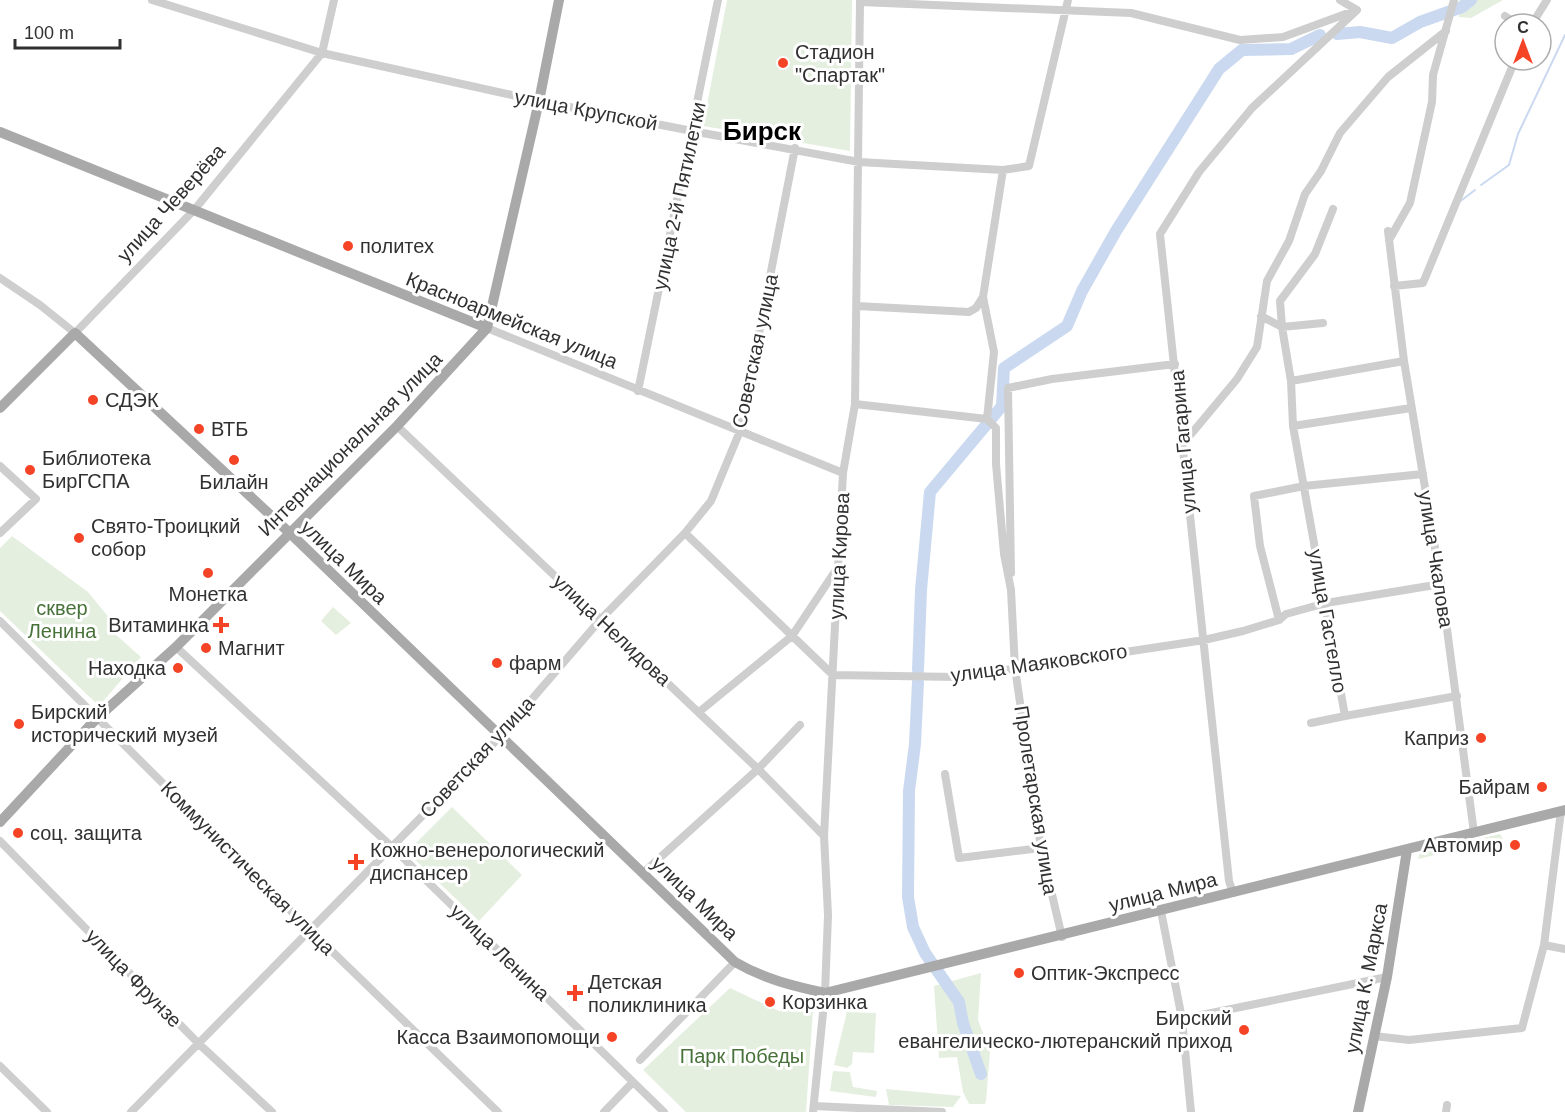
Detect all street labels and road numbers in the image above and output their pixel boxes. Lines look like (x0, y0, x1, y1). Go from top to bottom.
street label: улица Крупской (513, 85, 659, 135)
street label: улица 2-й Пятилетки (648, 100, 710, 292)
street label: улица Чеверёва (113, 139, 230, 266)
street label: Красноармейская улица (403, 267, 622, 373)
street label: Советская улица (728, 271, 782, 430)
street label: Интернациональная улица (254, 347, 447, 540)
street label: улица Гагарина (1166, 369, 1200, 515)
street label: улица Чкалова (1414, 489, 1458, 630)
street label: улица Кирова (825, 491, 853, 620)
street label: улица Мира (297, 516, 392, 609)
street label: улица Гастелло (1305, 547, 1351, 695)
street label: улица Нелидова (549, 570, 676, 691)
street label: улица Маяковского (949, 640, 1129, 686)
street label: Советская улица (415, 691, 539, 822)
street label: Пролетарская улица (1010, 704, 1062, 897)
street label: Коммунистическая улица (157, 777, 340, 960)
street label: улица Мира (648, 852, 743, 945)
street label: улица Мира (1107, 868, 1220, 916)
street label: улица Ленина (446, 899, 555, 1005)
street label: улица К. Маркса (1341, 900, 1392, 1055)
street label: улица Фрунзе (82, 924, 186, 1032)

